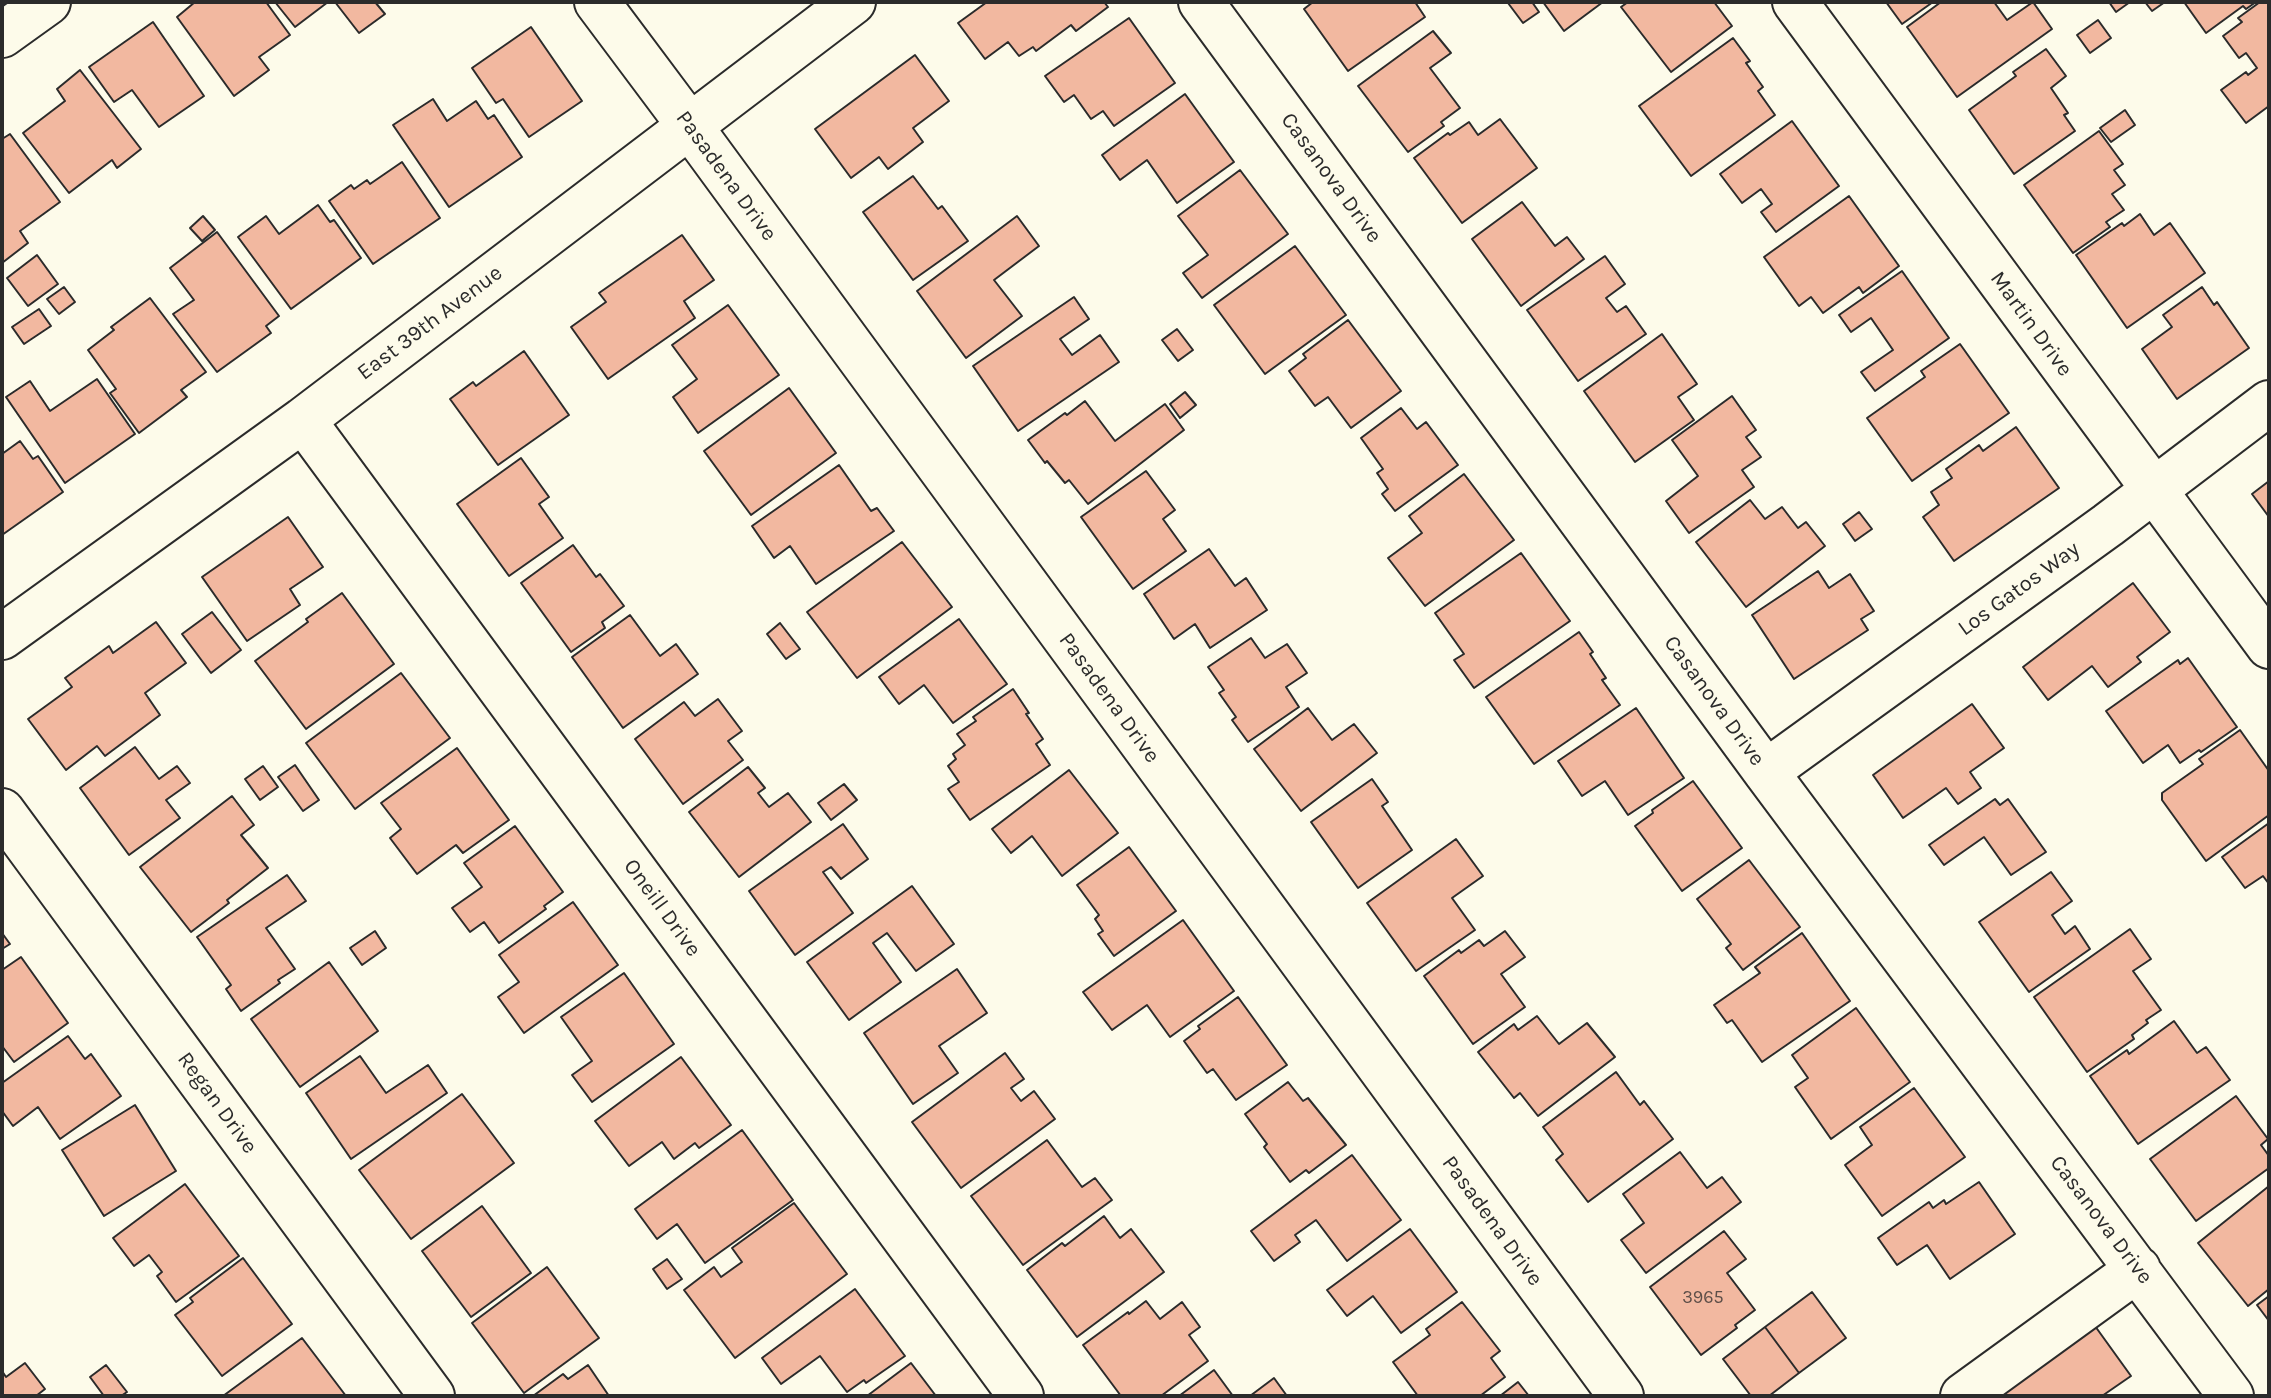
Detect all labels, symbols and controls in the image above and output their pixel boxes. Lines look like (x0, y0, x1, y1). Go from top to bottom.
street label: Pasadena Drive (670, 106, 782, 246)
street label: Casanova Drive (1275, 108, 1387, 248)
street label: East 39th Avenue (352, 260, 508, 386)
street label: Martin Drive (1984, 266, 2078, 382)
street label: Los Gatos Way (1953, 536, 2085, 642)
street label: Pasadena Drive (1053, 628, 1165, 768)
street label: Casanova Drive (1658, 631, 1770, 771)
street label: Oneill Drive (618, 854, 706, 962)
street label: Regan Drive (171, 1047, 263, 1159)
street label: Casanova Drive (2044, 1150, 2158, 1290)
street label: Pasadena Drive (1436, 1151, 1548, 1291)
house number: 3965 (1682, 1287, 1724, 1309)

